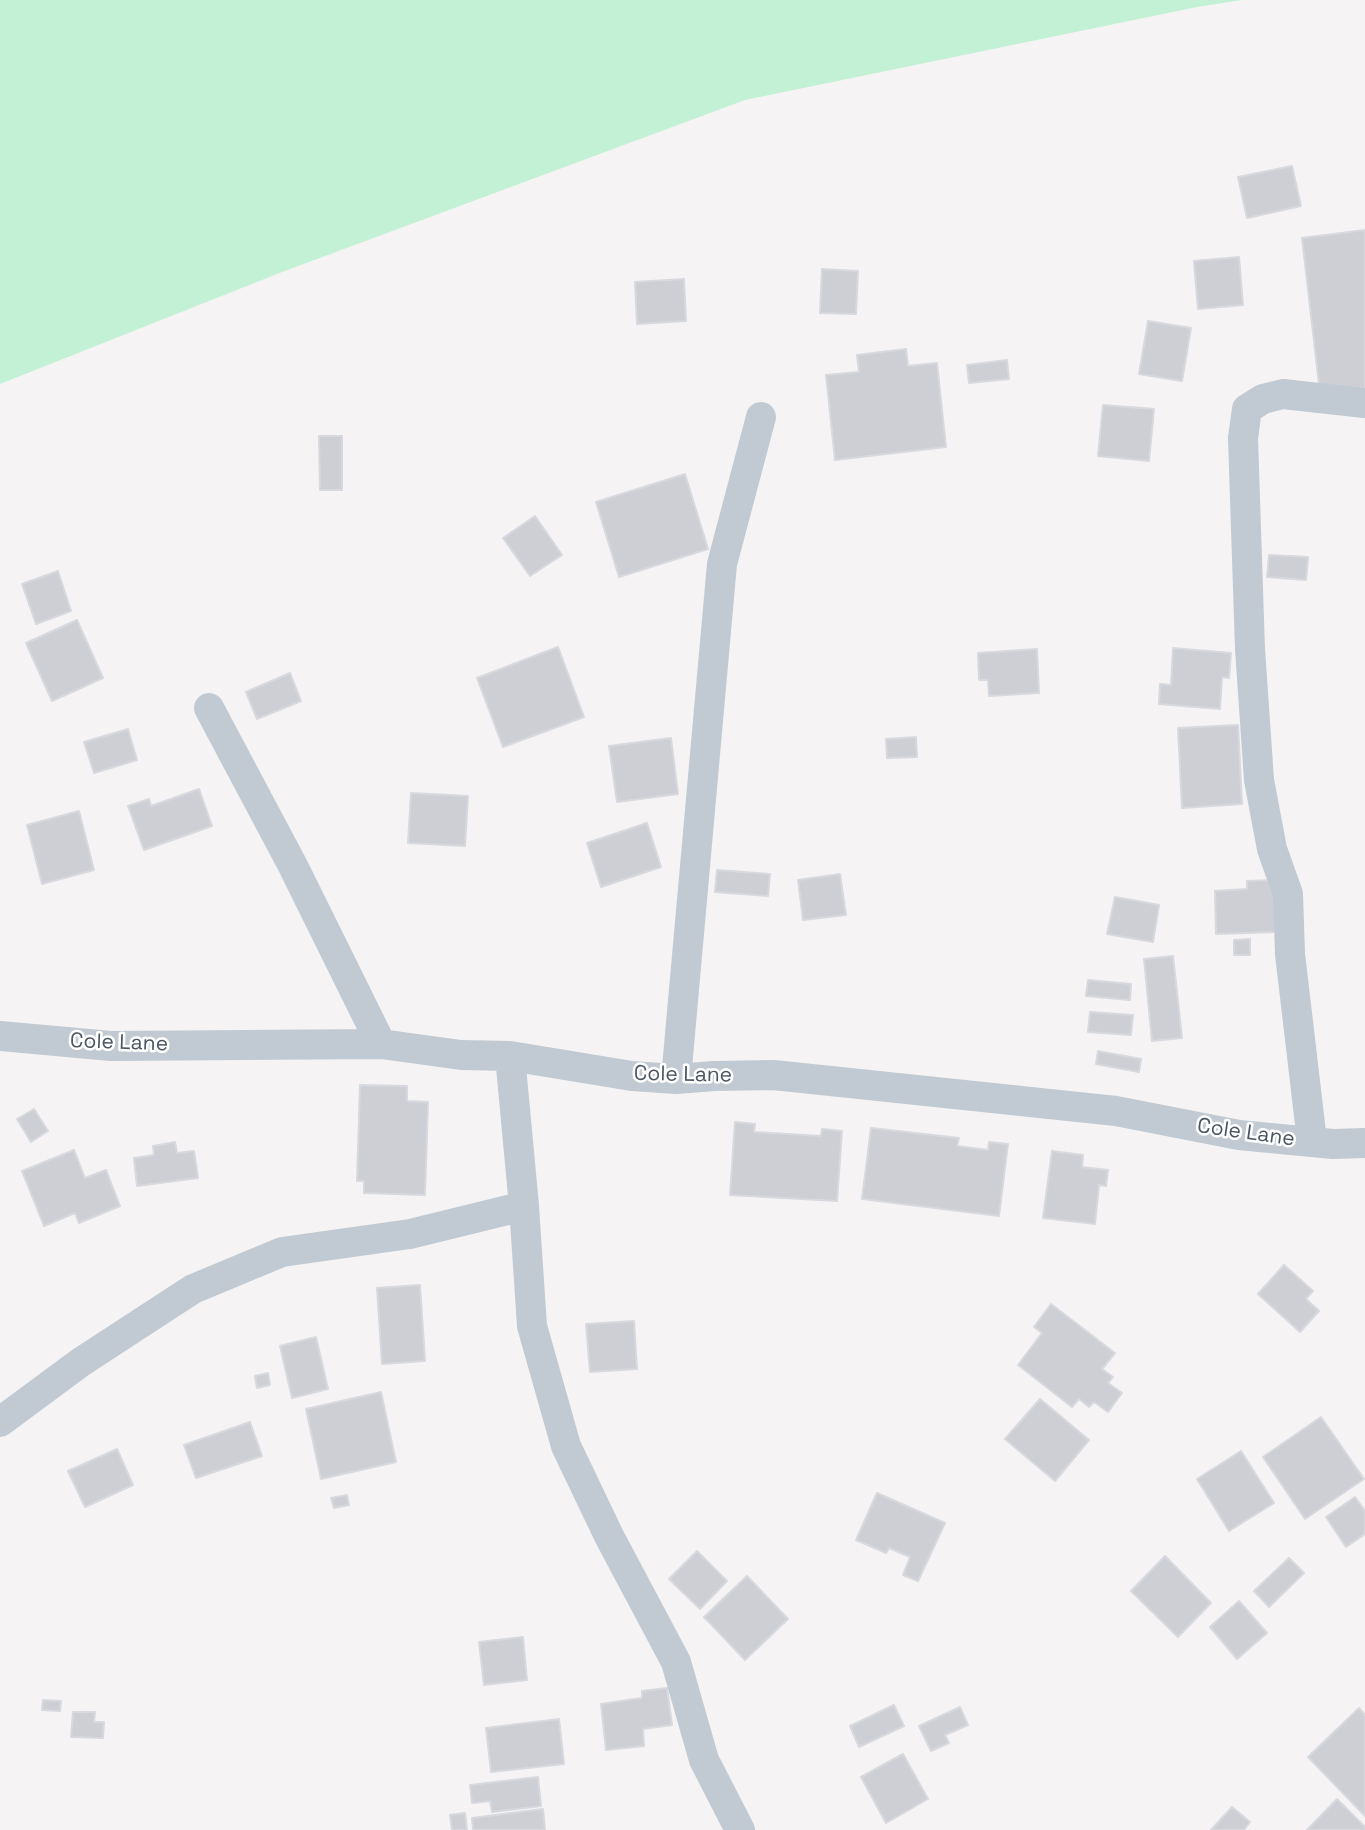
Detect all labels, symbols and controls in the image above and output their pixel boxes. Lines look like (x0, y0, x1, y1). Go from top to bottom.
street label: Cole Lane (69, 1029, 169, 1057)
street label: Cole Lane (634, 1062, 732, 1088)
street label: Cole Lane (1196, 1114, 1296, 1152)

